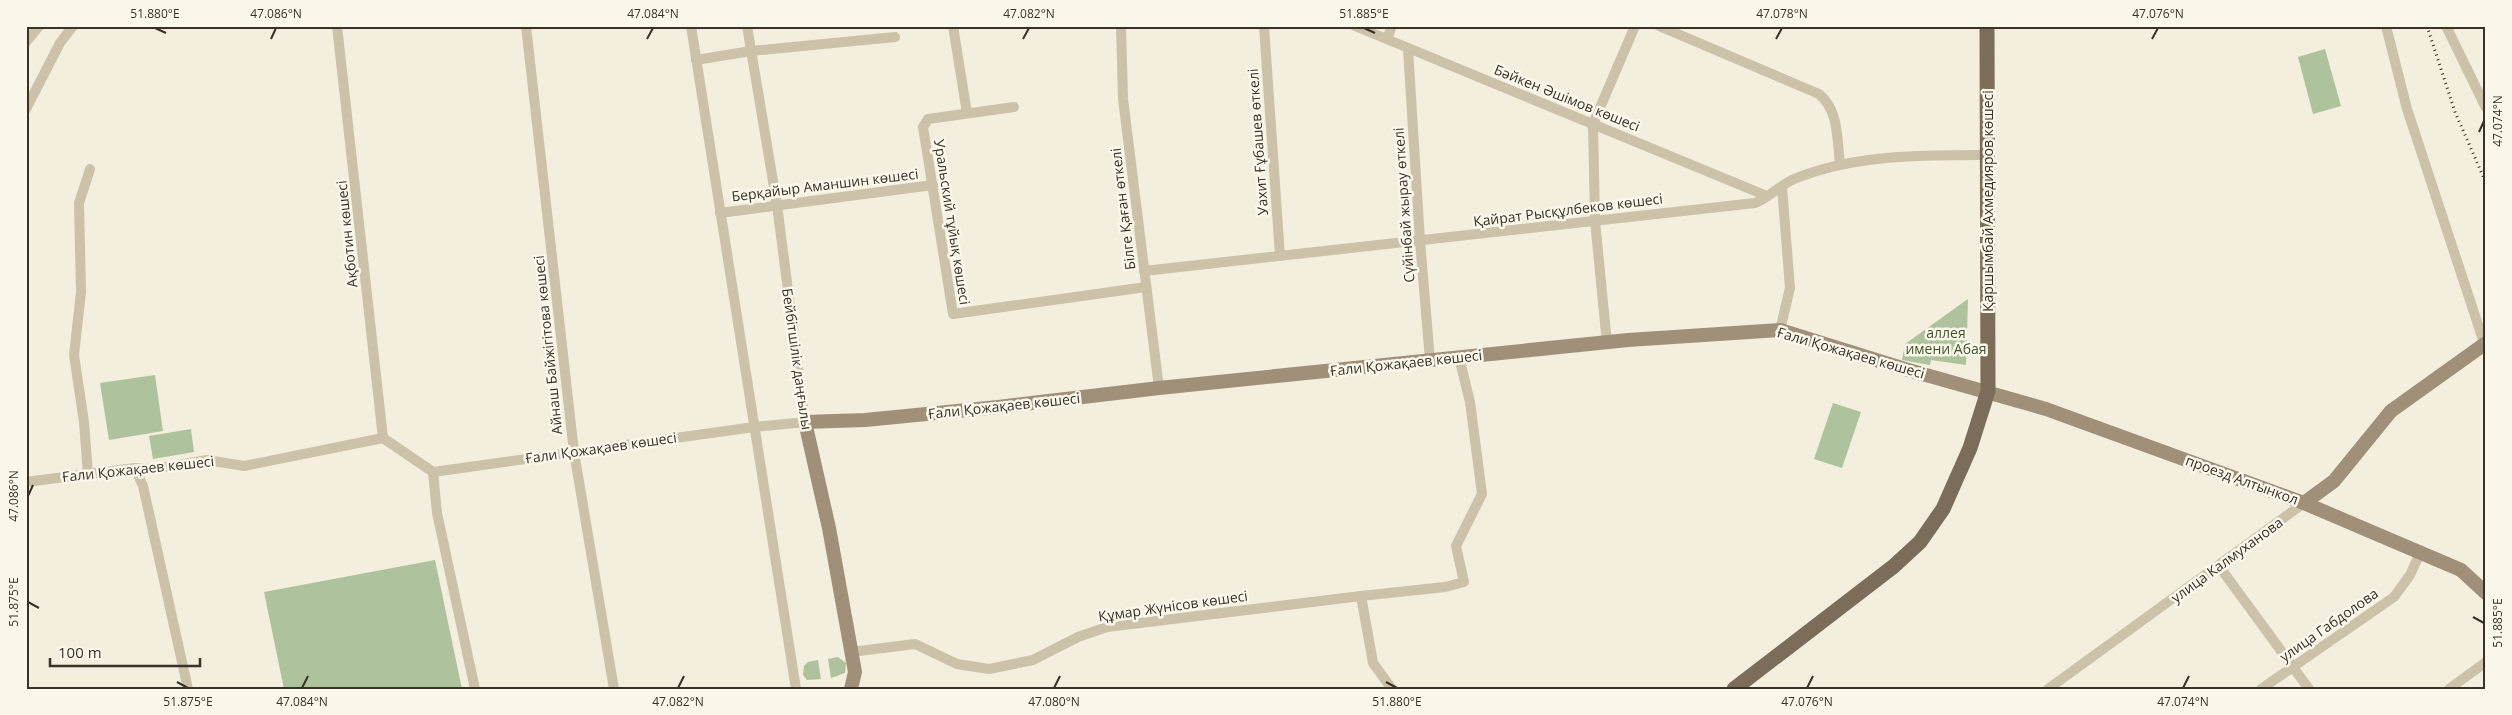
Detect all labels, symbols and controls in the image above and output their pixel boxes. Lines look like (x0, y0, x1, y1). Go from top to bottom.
text: 51.880°E (130, 5, 180, 22)
text: 47.086°N (250, 5, 302, 22)
text: 47.084°N (627, 5, 679, 22)
text: 47.082°N (1003, 5, 1055, 22)
text: 51.885°E (1339, 5, 1389, 22)
text: 47.078°N (1756, 5, 1808, 22)
text: 47.076°N (2132, 5, 2184, 22)
street label: Бәйкен Әшімов көшесі (1491, 60, 1643, 136)
street label: Уахит Ғұбашев өткелі (1243, 68, 1272, 216)
street label: Қаршымбай Ахмедияров көшесі (1978, 90, 1997, 312)
text: 47.074°N (2489, 95, 2506, 147)
street label: Сүйінбай жырау өткелі (1389, 127, 1418, 283)
street label: Уральский тұйық көшесі (930, 138, 975, 306)
street label: Білге Қаған өткелі (1106, 147, 1139, 271)
street label: Берқайыр Аманшин көшесі (730, 164, 919, 205)
street label: Ақботин көшесі (331, 180, 362, 288)
street label: Қайрат Рысқұлбеков көшесі (1472, 188, 1664, 231)
street label: Айнаш Байжігітова көшесі (529, 255, 566, 435)
street label: Бейбітшілік даңғылы (778, 287, 817, 431)
street label: Ғали Қожақаев көшесі (1775, 322, 1927, 383)
park label: аллея имени Абая (1905, 323, 1987, 358)
street label: Ғали Қожақаев көшесі (1329, 345, 1483, 380)
street label: Ғали Қожақаев көшесі (927, 388, 1081, 423)
street label: Ғали Қожақаев көшесі (524, 427, 678, 468)
street label: проезд Алтынкол (2183, 450, 2301, 509)
street label: Ғали Қожақаев көшесі (61, 451, 215, 486)
text: 47.086°N (5, 470, 22, 522)
street label: улица Калмуханова (2167, 513, 2286, 607)
text: 51.875°E (5, 577, 22, 627)
street label: улица Габдолова (2276, 583, 2382, 666)
street label: Құмар Жүнісов көшесі (1097, 586, 1249, 625)
text: 51.885°E (2489, 598, 2506, 648)
scale bar (50, 635, 200, 667)
text: 100 m (58, 642, 102, 662)
text: 51.875°E (163, 693, 213, 710)
text: 47.084°N (276, 693, 328, 710)
text: 47.082°N (652, 693, 704, 710)
text: 47.080°N (1028, 693, 1080, 710)
text: 51.880°E (1372, 693, 1422, 710)
text: 47.076°N (1781, 693, 1833, 710)
text: 47.074°N (2157, 693, 2209, 710)

